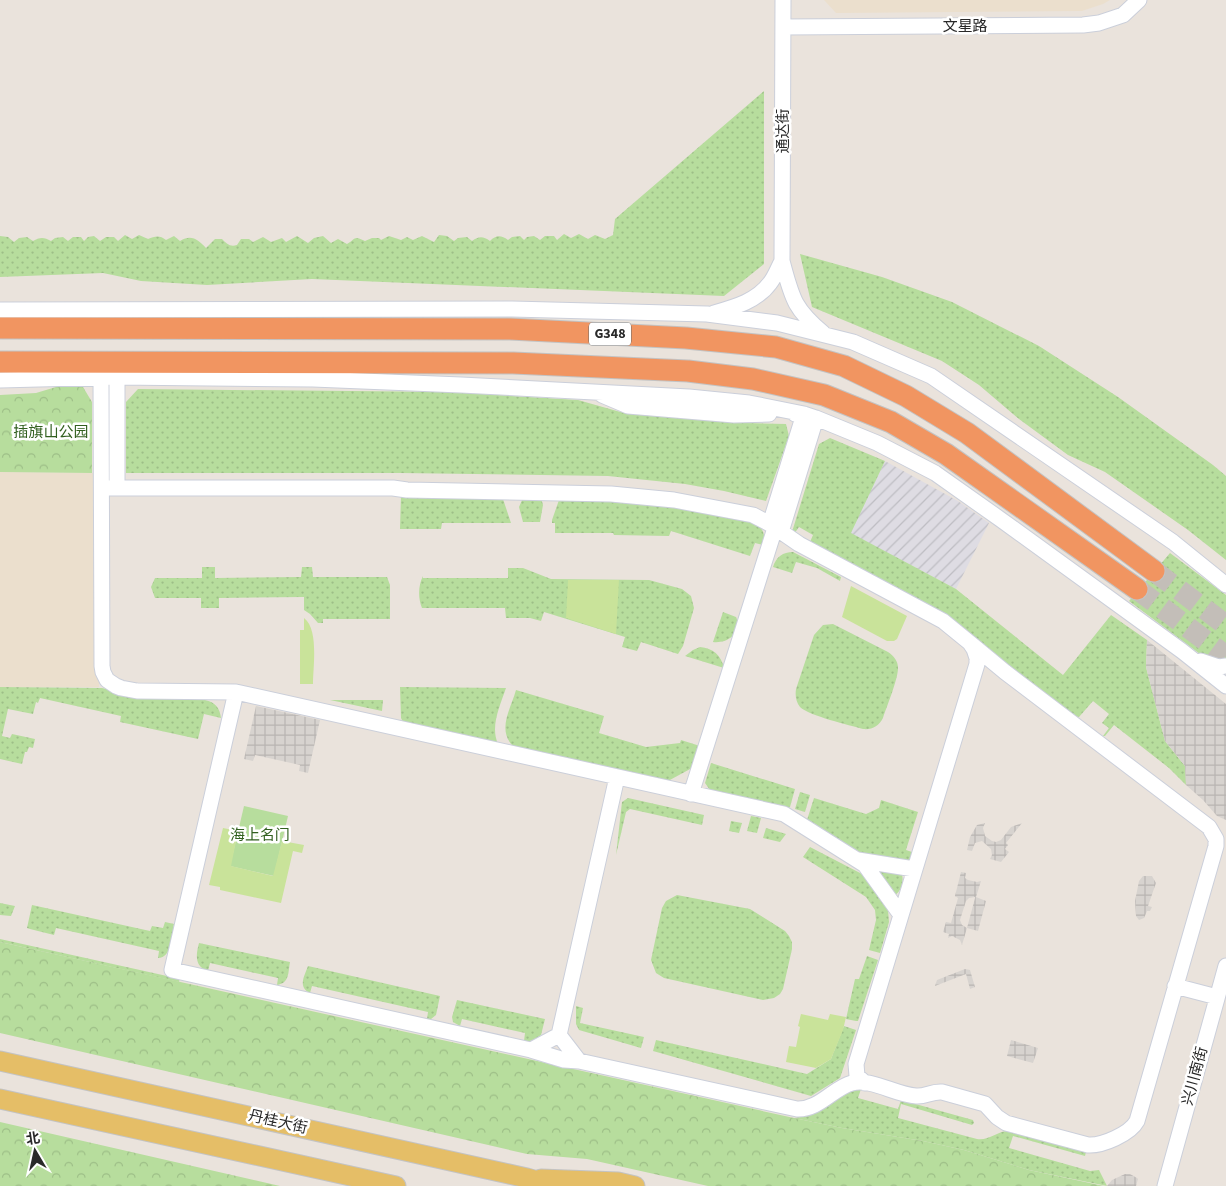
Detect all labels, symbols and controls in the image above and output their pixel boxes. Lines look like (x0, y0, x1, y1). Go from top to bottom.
street label: 文星路 (942, 16, 988, 37)
street label: 通达街 (773, 108, 794, 154)
road number: G348 (589, 322, 631, 346)
park label: 插旗山公园 (13, 422, 89, 443)
park label: 海上名门 (230, 825, 290, 846)
street label: 兴川南街 (1177, 1044, 1213, 1108)
street label: 丹桂大街 (246, 1105, 310, 1139)
north arrow (10, 1126, 60, 1176)
text: 北 (25, 1128, 42, 1150)

